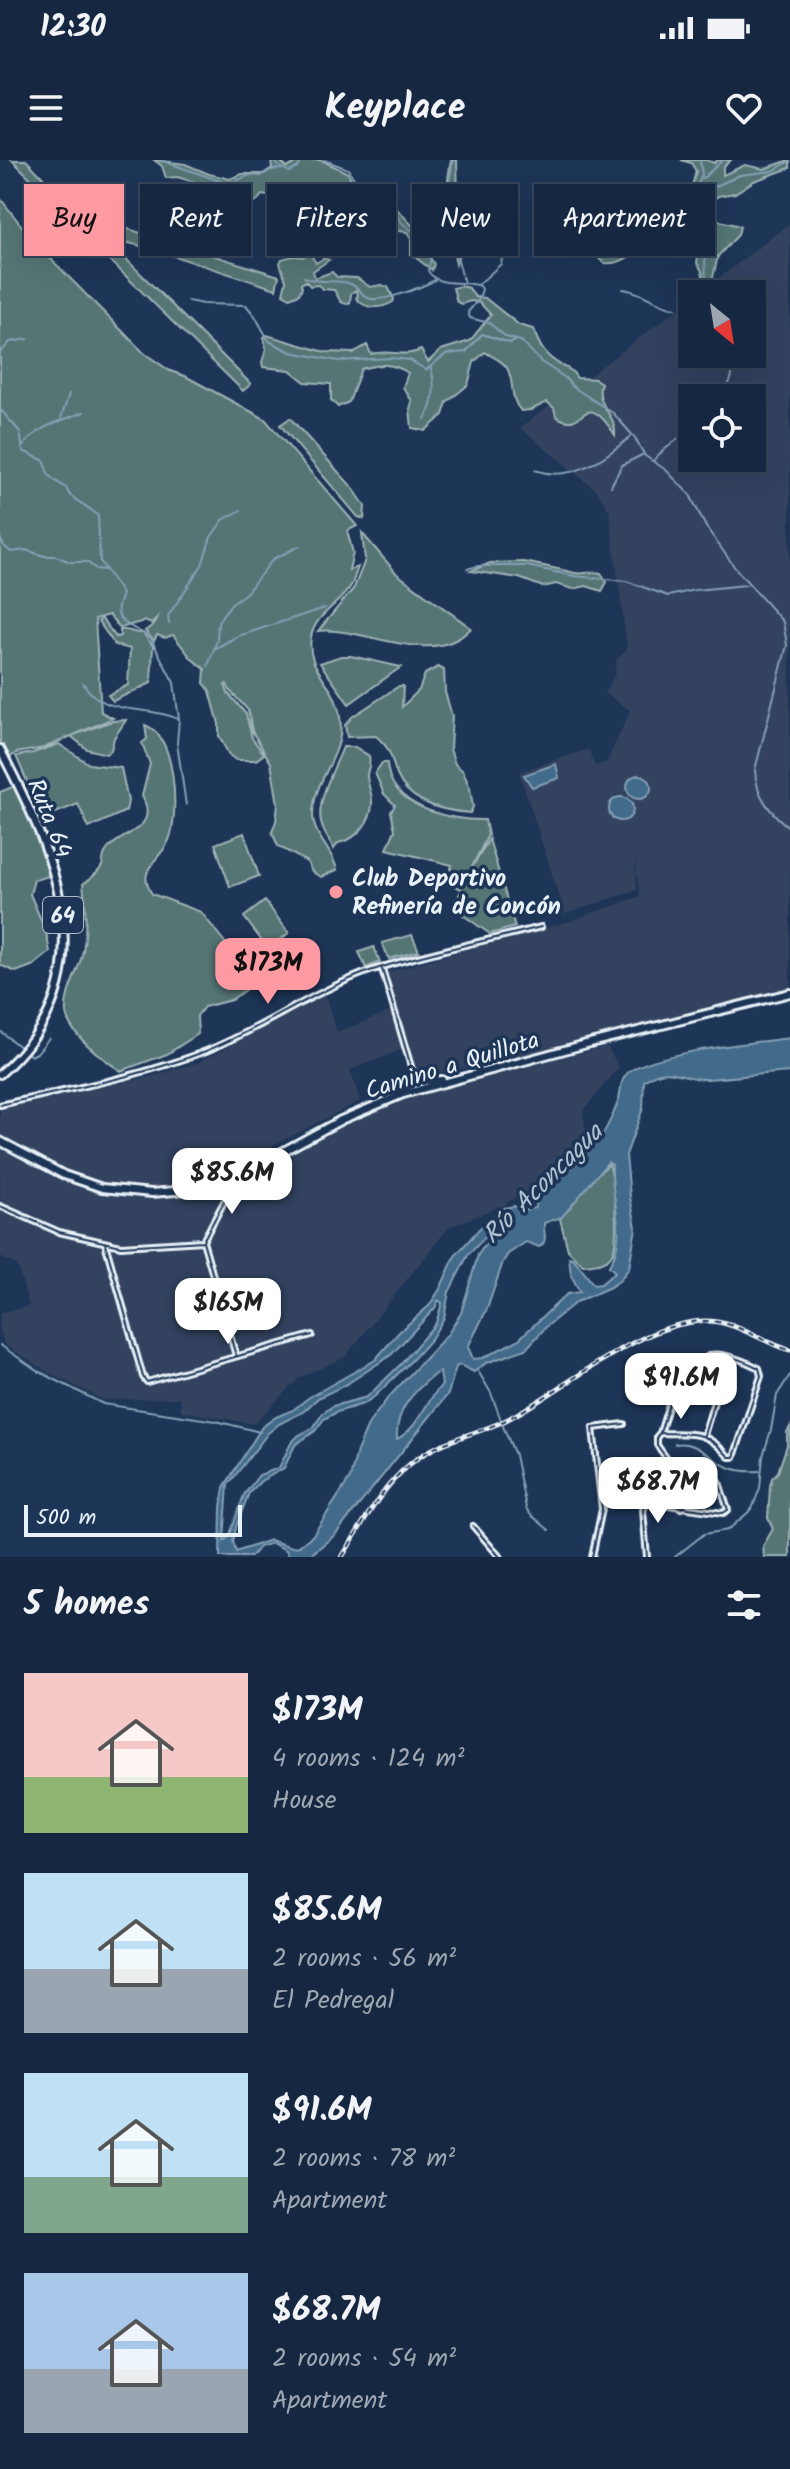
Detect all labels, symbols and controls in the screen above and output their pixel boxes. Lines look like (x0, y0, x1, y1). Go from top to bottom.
text: 12:30 (40, 4, 106, 52)
text: Keyplace (325, 80, 465, 137)
icon: menu (24, 86, 68, 130)
icon: heart (722, 86, 766, 130)
chip: Buy (24, 184, 124, 256)
chip: Rent (140, 184, 251, 256)
chip: Filters (267, 184, 396, 256)
chip: New (412, 184, 518, 256)
chip: Apartment (534, 184, 715, 256)
north arrow (678, 280, 766, 368)
map controls (678, 280, 766, 472)
button: locate (678, 384, 766, 472)
street label: Ruta 64 (15, 773, 82, 864)
place label: Club Deportivo Refinería de Concón (352, 860, 561, 927)
marker: Club Deportivo Refinería de Concón (327, 883, 345, 901)
road number: 64 (43, 897, 83, 933)
pin: $173M (212, 938, 324, 1006)
text: $173M (233, 943, 303, 985)
street label: Camino a Quillota (360, 1021, 544, 1111)
water label: Río Aconcagua (473, 1113, 615, 1255)
pin: $85.6M (167, 1148, 297, 1216)
text: $85.6M (190, 1153, 274, 1195)
pin: $165M (172, 1278, 284, 1346)
text: $165M (193, 1283, 263, 1325)
pin: $91.6M (616, 1353, 746, 1421)
text: $91.6M (643, 1358, 719, 1400)
pin: $68.7M (593, 1457, 723, 1525)
text: $68.7M (617, 1462, 699, 1504)
scale bar (24, 1501, 242, 1537)
text: 500 m (36, 1501, 96, 1536)
text: 5 homes (24, 1578, 149, 1632)
icon: filters (722, 1583, 766, 1627)
text: $173M (272, 1684, 363, 1738)
icon: home (88, 1705, 184, 1801)
text: 4 rooms · 124 m² (272, 1738, 464, 1780)
text: House (272, 1780, 336, 1822)
text: $85.6M (272, 1884, 382, 1938)
icon: home (88, 1905, 184, 2001)
text: 2 rooms · 56 m² (272, 1938, 456, 1980)
text: El Pedregal (272, 1980, 394, 2022)
text: $91.6M (272, 2084, 372, 2138)
icon: home (88, 2105, 184, 2201)
text: 2 rooms · 78 m² (272, 2138, 455, 2180)
text: Apartment (272, 2180, 387, 2222)
text: $68.7M (272, 2284, 380, 2338)
icon: home (88, 2305, 184, 2401)
text: 2 rooms · 54 m² (272, 2338, 456, 2380)
text: Apartment (272, 2380, 387, 2422)

